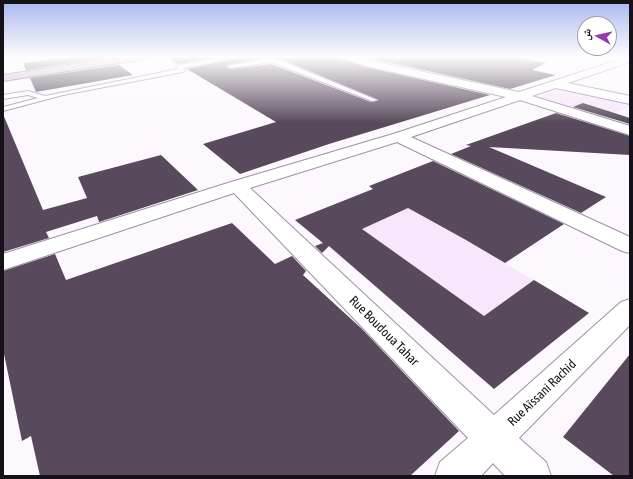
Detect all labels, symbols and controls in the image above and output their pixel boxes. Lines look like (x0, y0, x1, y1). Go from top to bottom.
north arrow (577, 16, 617, 56)
text: ش (579, 28, 593, 41)
street label: Rue Boudoua Tahar (346, 293, 422, 369)
street label: Rue Aïssani Rachid (505, 357, 579, 429)

